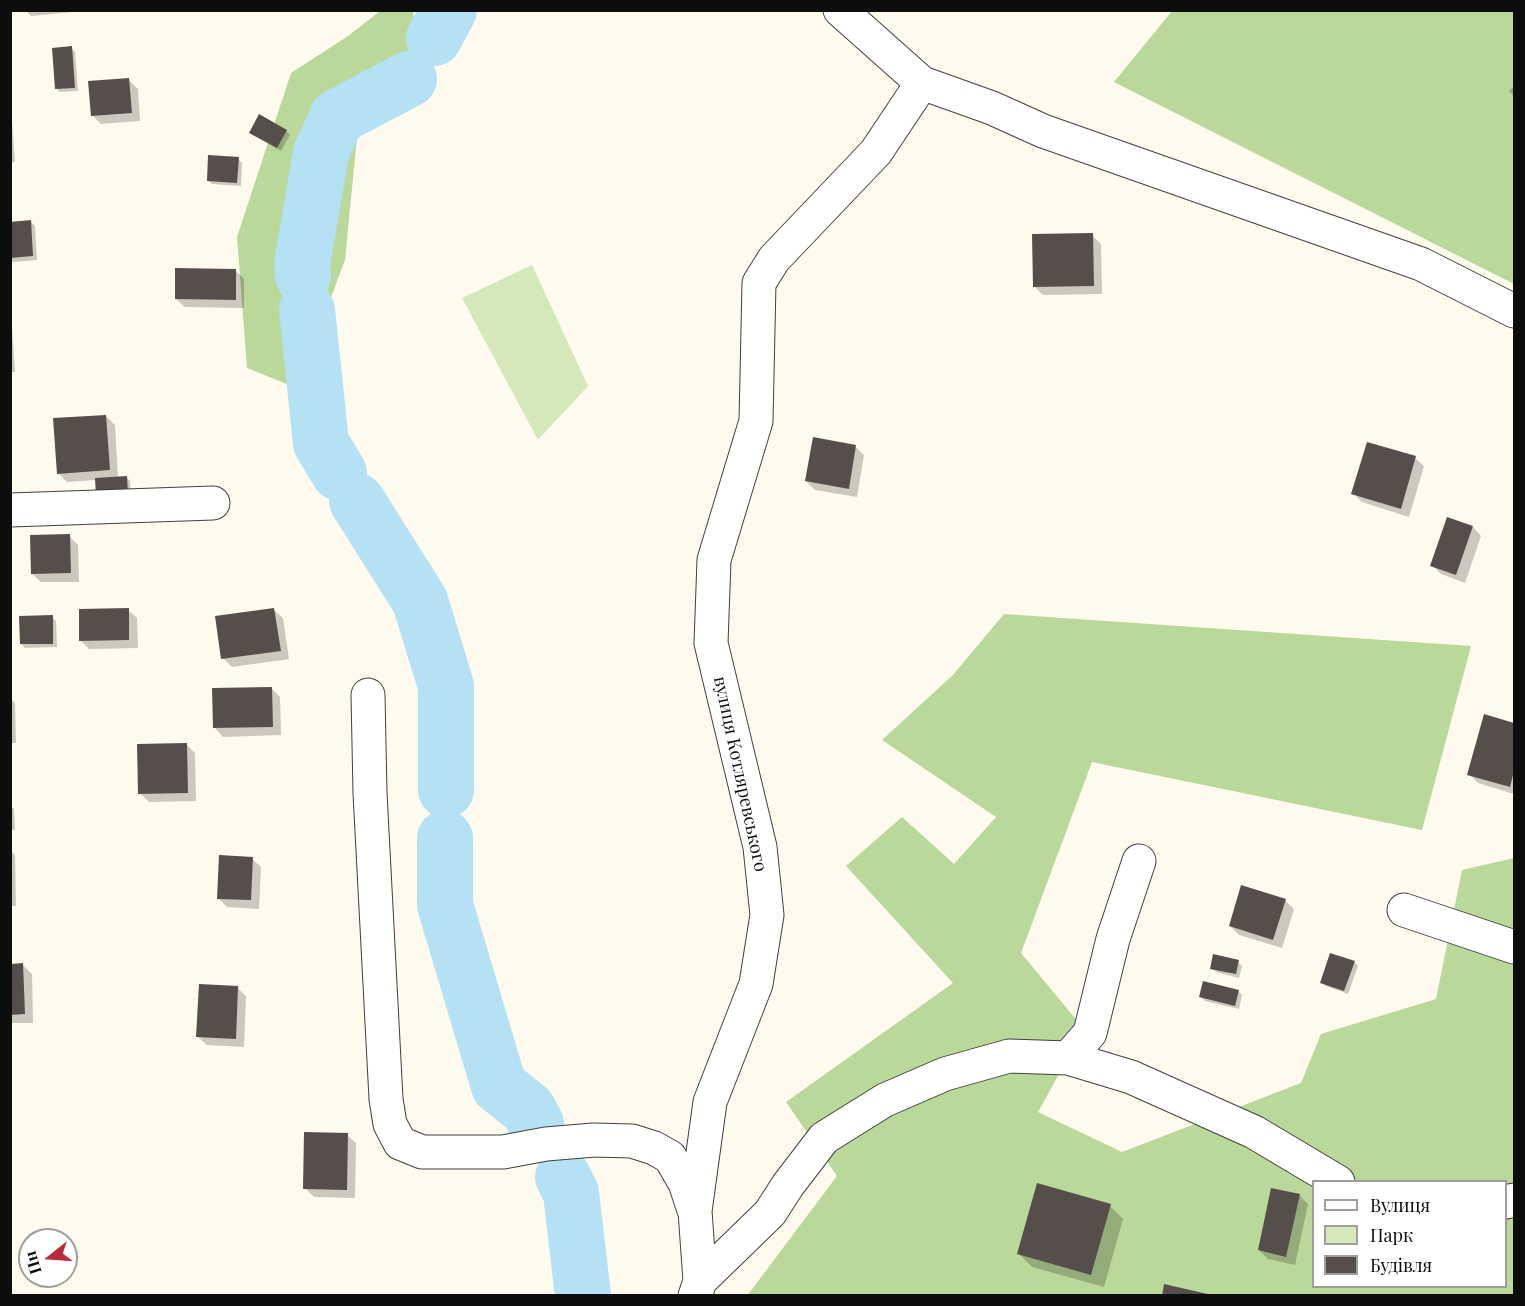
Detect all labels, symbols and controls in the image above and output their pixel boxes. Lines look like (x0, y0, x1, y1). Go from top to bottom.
street label: вулиця Котляревського (709, 674, 771, 874)
legend (1312, 1180, 1507, 1288)
text: Вулиця (1370, 1193, 1430, 1217)
text: Парк (1370, 1223, 1413, 1247)
north arrow (18, 1228, 78, 1288)
text: Пн (19, 1249, 46, 1277)
text: Будівля (1370, 1253, 1432, 1277)

